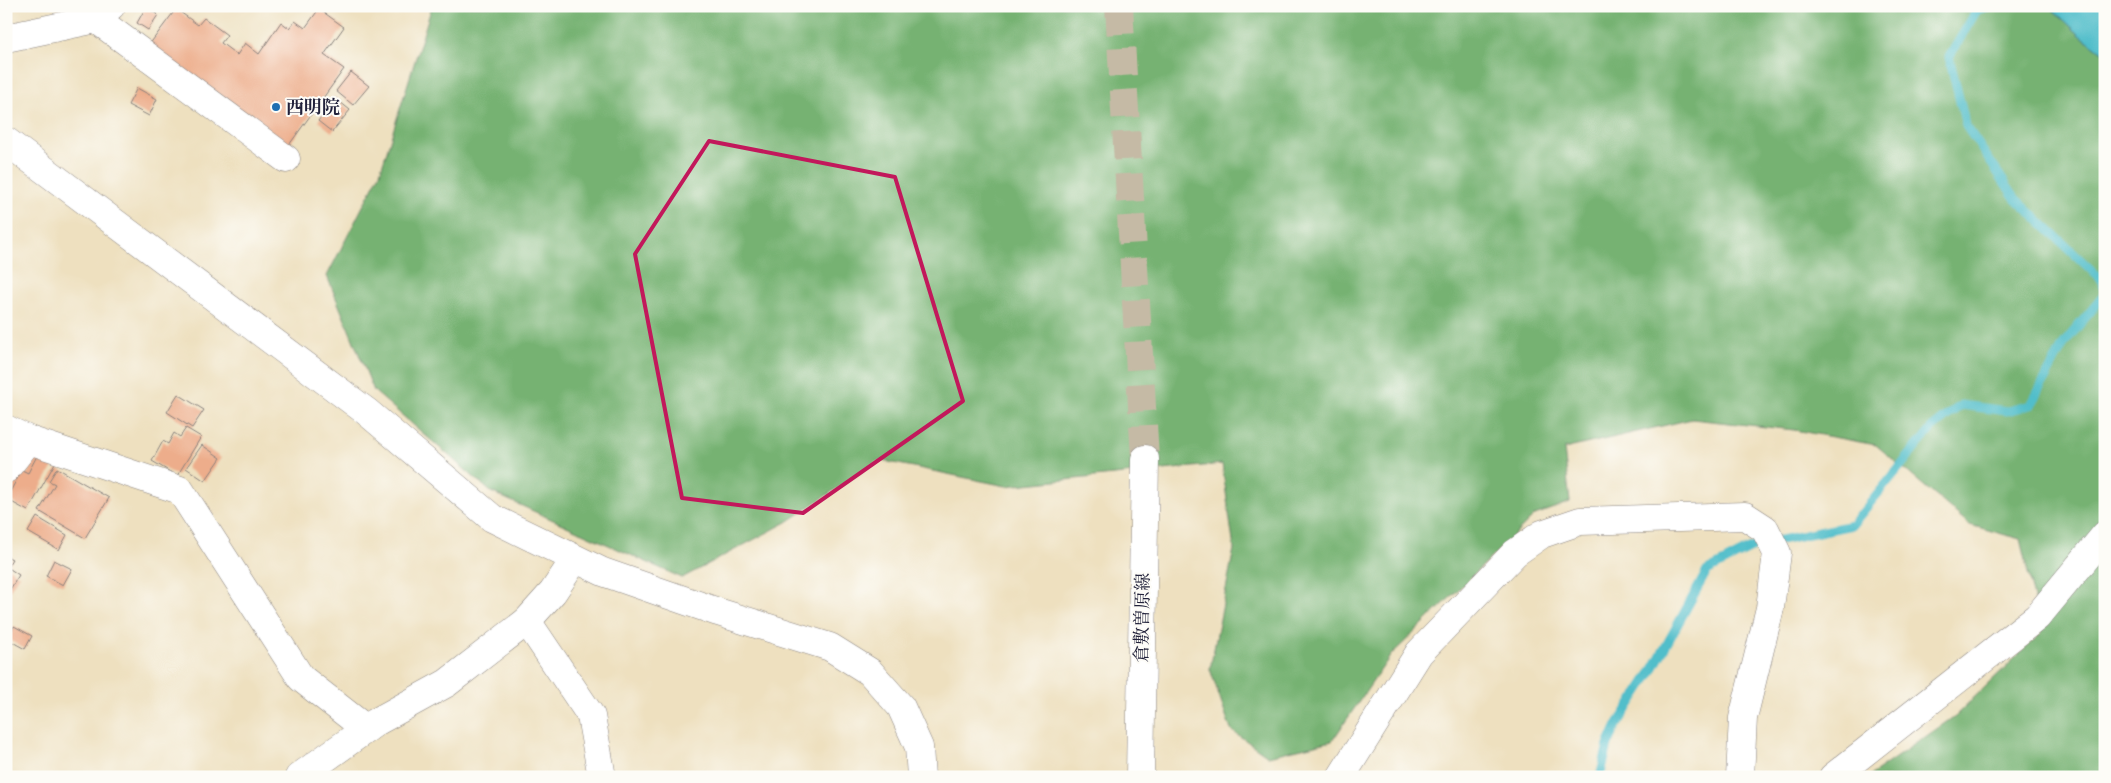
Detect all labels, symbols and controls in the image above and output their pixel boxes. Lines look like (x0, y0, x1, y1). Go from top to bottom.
place label: 西明院 (286, 96, 340, 118)
marker: 西明院 (270, 101, 282, 113)
street label: 倉敷曽原線 (1130, 573, 1154, 663)

